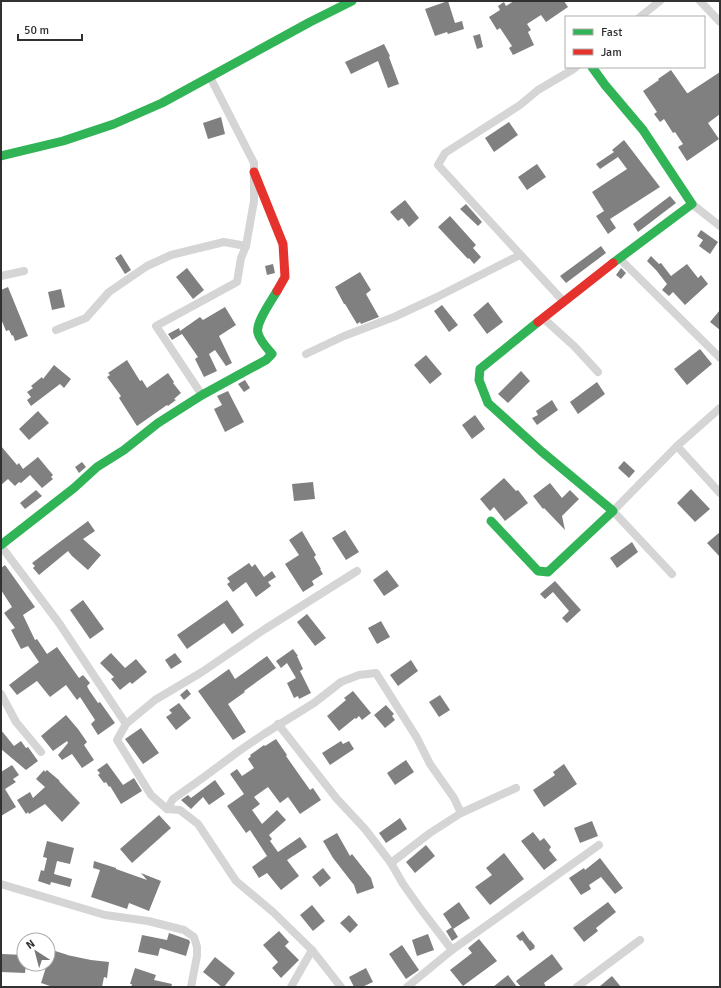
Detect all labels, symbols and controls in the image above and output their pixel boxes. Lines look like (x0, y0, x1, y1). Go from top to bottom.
scale bar (18, 16, 82, 42)
legend (565, 16, 705, 68)
text: 50 m (24, 23, 49, 38)
text: Fast (601, 25, 622, 40)
text: Jam (601, 45, 622, 60)
north arrow (16, 932, 56, 972)
text: N (23, 937, 37, 952)

